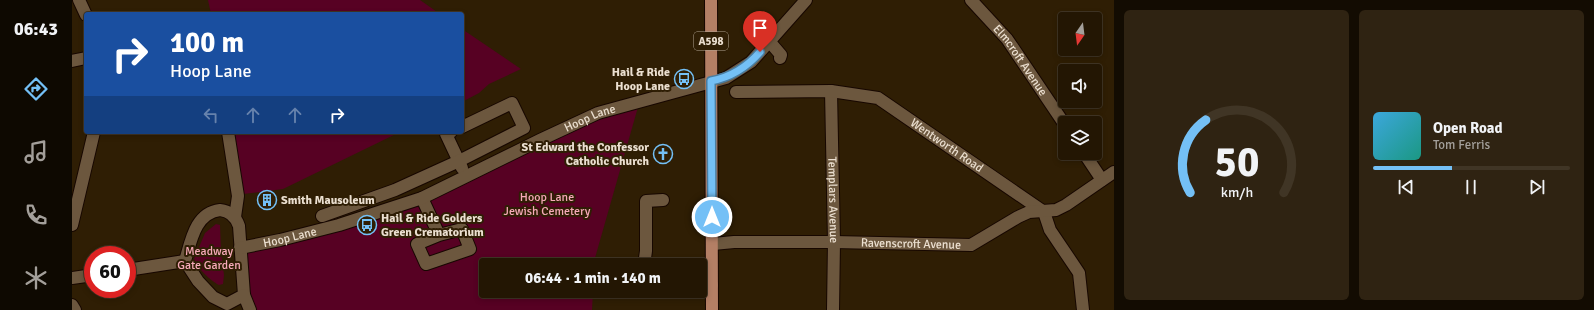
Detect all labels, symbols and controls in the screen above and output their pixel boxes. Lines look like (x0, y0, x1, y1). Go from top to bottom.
pin (743, 11, 777, 52)
north arrow (1058, 12, 1102, 56)
map controls (1058, 12, 1102, 160)
icon: arrive (749, 17, 771, 39)
text: 06:43 (14, 18, 58, 40)
street label: Elmcroft Avenue (990, 21, 1051, 99)
text: 100 m (170, 26, 244, 60)
icon: right (104, 28, 156, 80)
road number: A598 (694, 32, 728, 50)
text: Hoop Lane (170, 60, 252, 82)
button: sound (1058, 64, 1102, 108)
place label: Hail & Ride Hoop Lane (612, 65, 670, 94)
bus stop icon: Hail & Ride Hoop Lane (673, 68, 695, 90)
icon: directions (22, 75, 50, 103)
street label: Hoop Lane (562, 101, 617, 135)
icon: left (200, 104, 222, 126)
icon: ahead (242, 104, 264, 126)
icon: ahead (284, 104, 306, 126)
icon: right (326, 104, 348, 126)
street label: Wentworth Road (907, 115, 986, 176)
button: layers (1058, 116, 1102, 160)
text: Open Road (1433, 119, 1503, 137)
text: 50 (1214, 137, 1259, 188)
text: Tom Ferris (1433, 137, 1490, 153)
icon: music (22, 138, 50, 166)
place label: St Edward the Confessor Catholic Church (521, 140, 649, 169)
church icon: St Edward the Confessor Catholic Church (652, 143, 674, 165)
street label: Templars Avenue (825, 157, 842, 243)
icon: previous (1395, 176, 1417, 198)
icon: pause (1460, 176, 1482, 198)
icon: next (1526, 176, 1548, 198)
text: km/h (1220, 184, 1253, 201)
building icon: Smith Mausoleum (256, 189, 278, 211)
park label: Hoop Lane Jewish Cemetery (504, 190, 591, 219)
place label: Smith Mausoleum (281, 193, 375, 208)
position arrow (691, 196, 733, 238)
icon: phone (22, 201, 50, 229)
place label: Hail & Ride Golders Green Crematorium (381, 211, 484, 240)
bus stop icon: Hail & Ride Golders Green Crematorium (356, 214, 378, 236)
street label: Hoop Lane (262, 224, 318, 251)
street label: Ravenscroft Avenue (861, 235, 961, 252)
park label: Meadway Gate Garden (177, 244, 241, 273)
speed limit sign: 60 (84, 246, 136, 298)
icon: climate (22, 264, 50, 292)
text: 06:44 · 1 min · 140 m (525, 269, 661, 287)

